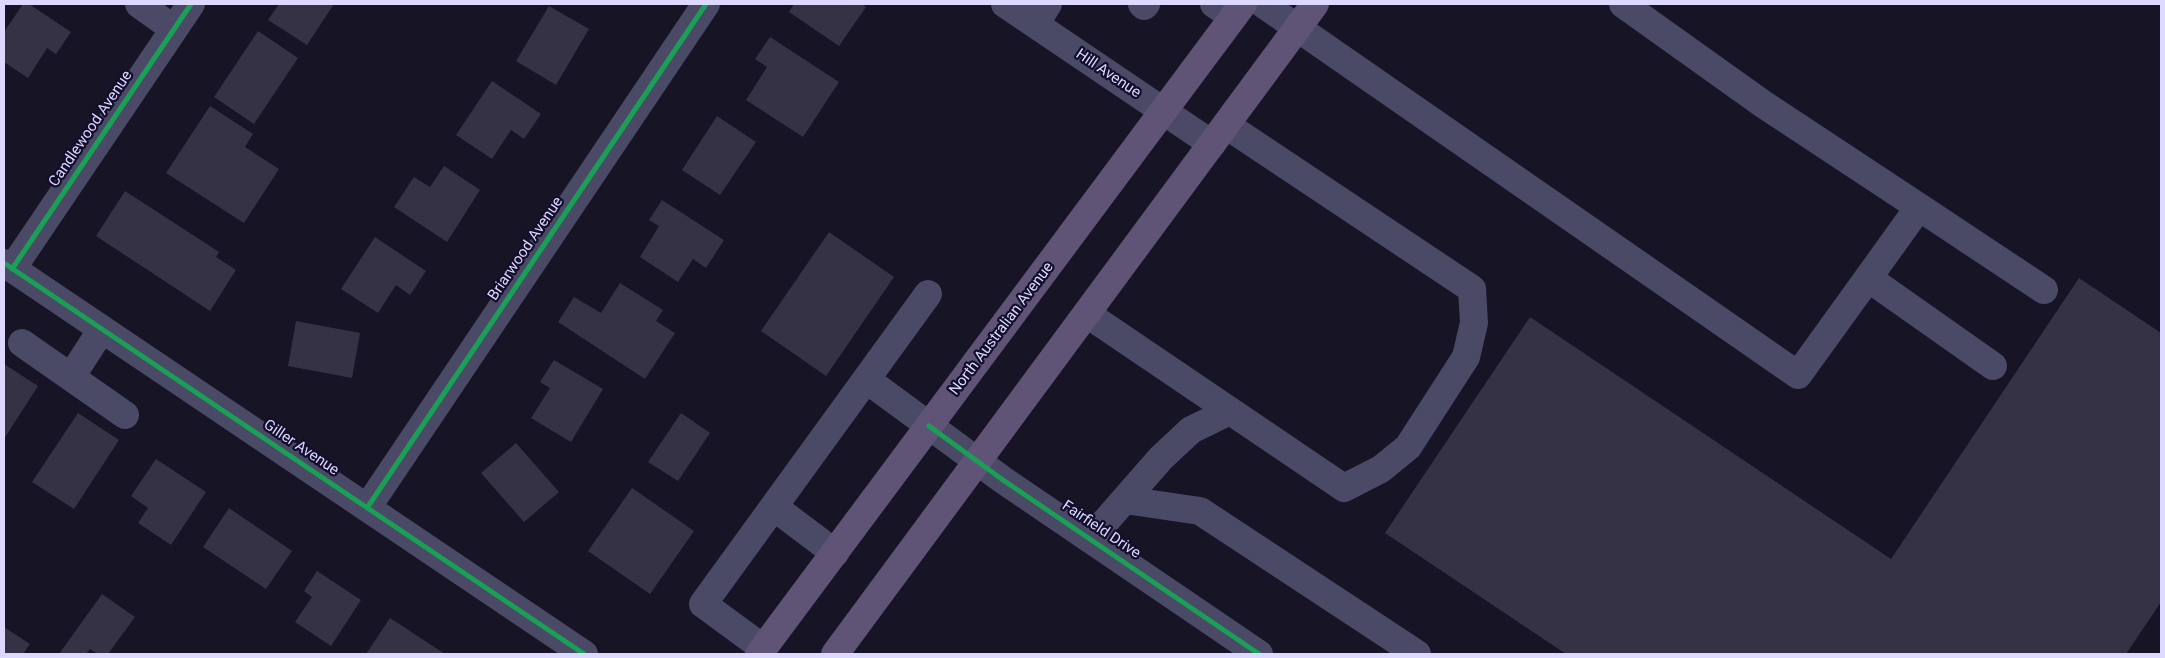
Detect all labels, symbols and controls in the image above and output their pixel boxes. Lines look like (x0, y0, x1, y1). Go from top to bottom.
street label: Hill Avenue (1072, 46, 1144, 102)
street label: Candlewood Avenue (46, 68, 136, 190)
street label: Briarwood Avenue (485, 194, 567, 304)
street label: North Australian Avenue (946, 259, 1058, 399)
street label: Giller Avenue (260, 416, 342, 480)
street label: Fairfield Drive (1058, 497, 1144, 563)

